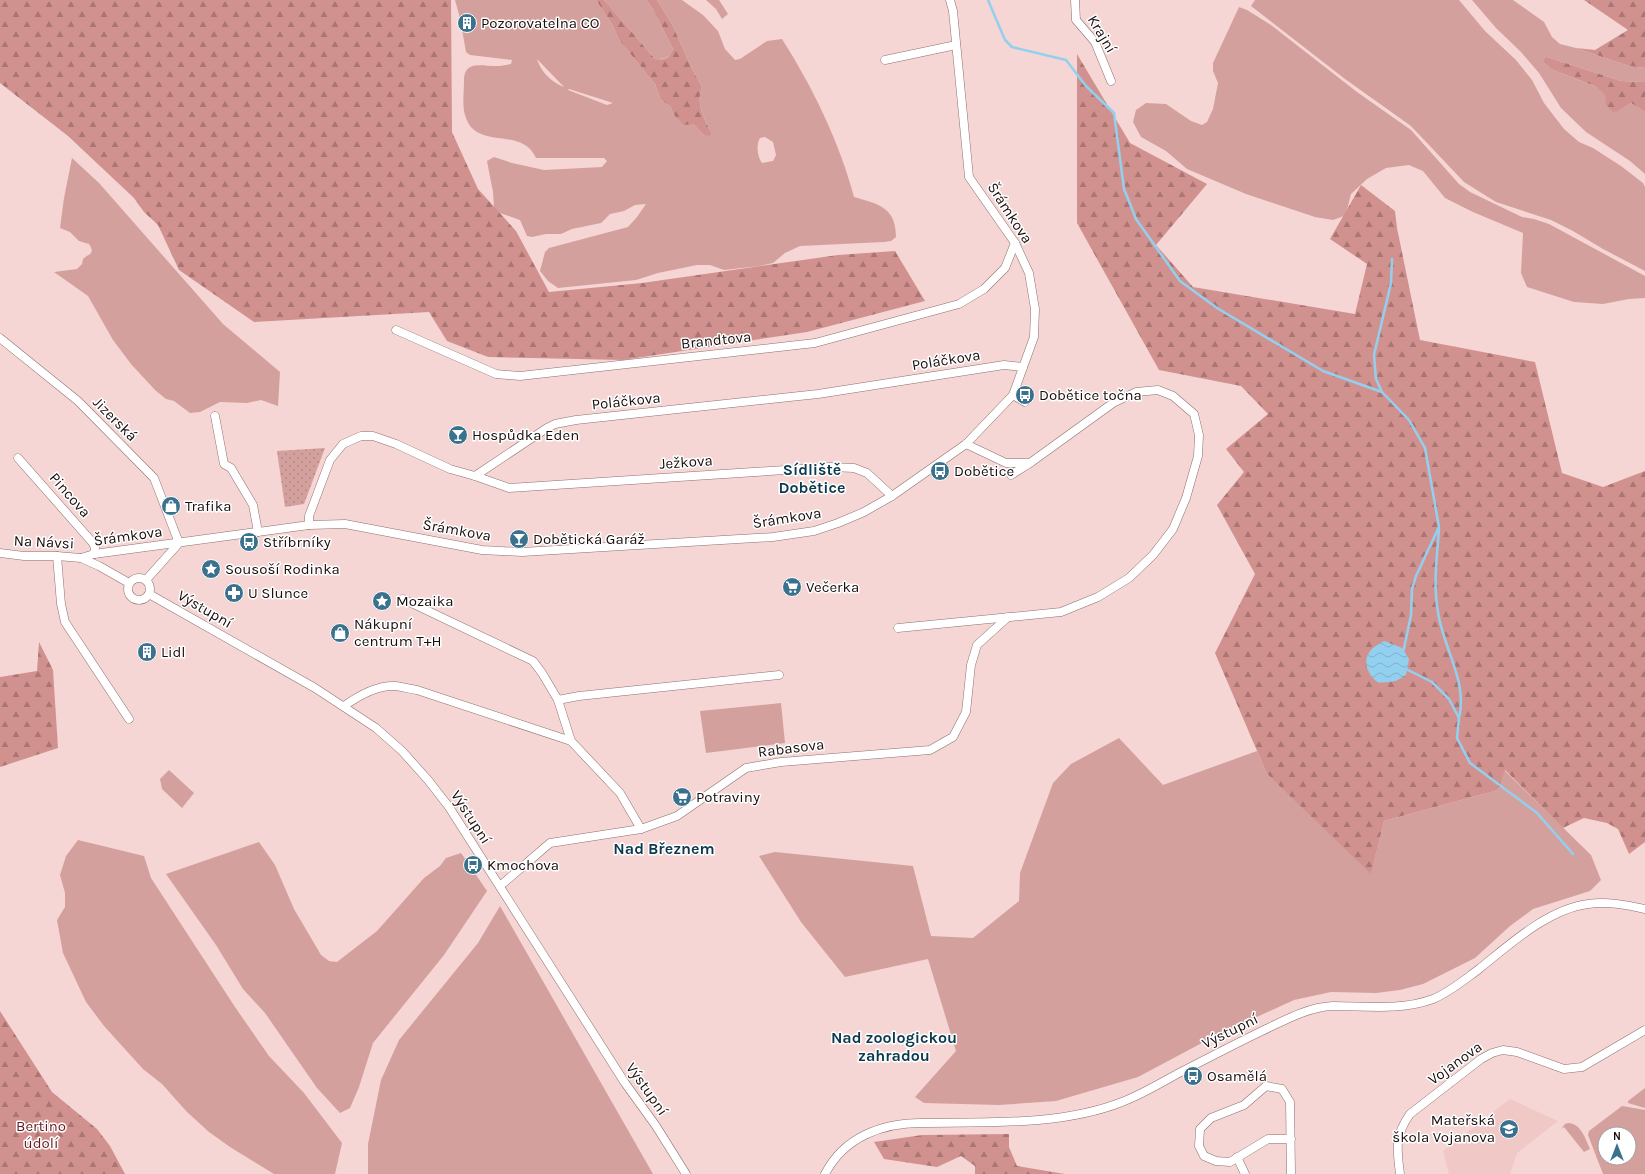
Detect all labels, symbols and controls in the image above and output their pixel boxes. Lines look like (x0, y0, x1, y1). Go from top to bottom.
building icon: Pozorovatelna CO (456, 12, 478, 34)
street label: Krajní (1084, 12, 1121, 57)
place label: Pozorovatelna CO (481, 14, 600, 32)
street label: Šrámkova (984, 179, 1036, 247)
street label: Brandtova (680, 327, 752, 353)
street label: Poláčkova (910, 346, 982, 374)
bus stop icon: Dobětice točna (1014, 384, 1036, 406)
place label: Dobětice točna (1039, 386, 1142, 404)
street label: Poláčkova (591, 388, 661, 414)
street label: Jizerská (89, 393, 141, 445)
bar icon: Hospůdka Eden (447, 424, 469, 446)
place label: Hospůdka Eden (472, 426, 579, 444)
street label: Ježkova (659, 451, 713, 473)
district label: Sídliště Dobětice (779, 460, 845, 497)
bus stop icon: Dobětice (929, 460, 951, 482)
place label: Dobětice (954, 462, 1014, 480)
street label: Pincova (46, 469, 94, 521)
shop icon: Trafika (160, 495, 182, 517)
place label: Trafika (185, 497, 231, 515)
street label: Šrámkova (751, 504, 823, 532)
street label: Šrámkova (421, 515, 493, 545)
street label: Šrámkova (92, 522, 164, 550)
bar icon: Dobětická Garáž (508, 528, 530, 550)
place label: Dobětická Garáž (533, 530, 645, 548)
street label: Na Návsi (13, 531, 75, 553)
bus stop icon: Stříbrníky (238, 531, 260, 553)
place label: Stříbrníky (263, 533, 331, 551)
place icon: Sousoší Rodinka (200, 558, 222, 580)
place label: Sousoší Rodinka (225, 560, 340, 578)
supermarket icon: Večerka (781, 576, 803, 598)
place label: Večerka (806, 578, 859, 596)
pharmacy icon: U Slunce (223, 582, 245, 604)
place label: U Slunce (248, 584, 308, 602)
street label: Výstupní (174, 586, 236, 632)
place icon: Mozaika (371, 590, 393, 612)
place label: Mozaika (396, 592, 453, 610)
place label: Nákupní centrum T+H (354, 615, 442, 650)
shop icon: Nákupní centrum T+H (329, 622, 351, 644)
building icon: Lidl (136, 641, 158, 663)
place label: Lidl (161, 643, 186, 661)
street label: Rabasova (757, 735, 825, 761)
supermarket icon: Potraviny (671, 786, 693, 808)
street label: Výstupní (447, 787, 495, 848)
place label: Potraviny (696, 788, 760, 806)
district label: Nad Březnem (613, 839, 715, 858)
bus stop icon: Kmochova (462, 854, 484, 876)
place label: Kmochova (487, 856, 559, 874)
street label: Výstupní (1199, 1009, 1262, 1052)
district label: Nad zoologickou zahradou (831, 1028, 957, 1065)
street label: Vojanova (1425, 1037, 1485, 1089)
street label: Výstupní (622, 1059, 672, 1119)
bus stop icon: Osamělá (1182, 1065, 1204, 1087)
place label: Osamělá (1207, 1067, 1267, 1085)
place label: Mateřská škola Vojanova (1392, 1111, 1495, 1146)
park label: Bertino údolí (16, 1117, 66, 1152)
school or university icon: Mateřská škola Vojanova (1498, 1118, 1520, 1140)
north arrow (1597, 1126, 1637, 1166)
text: N (1613, 1130, 1621, 1143)

